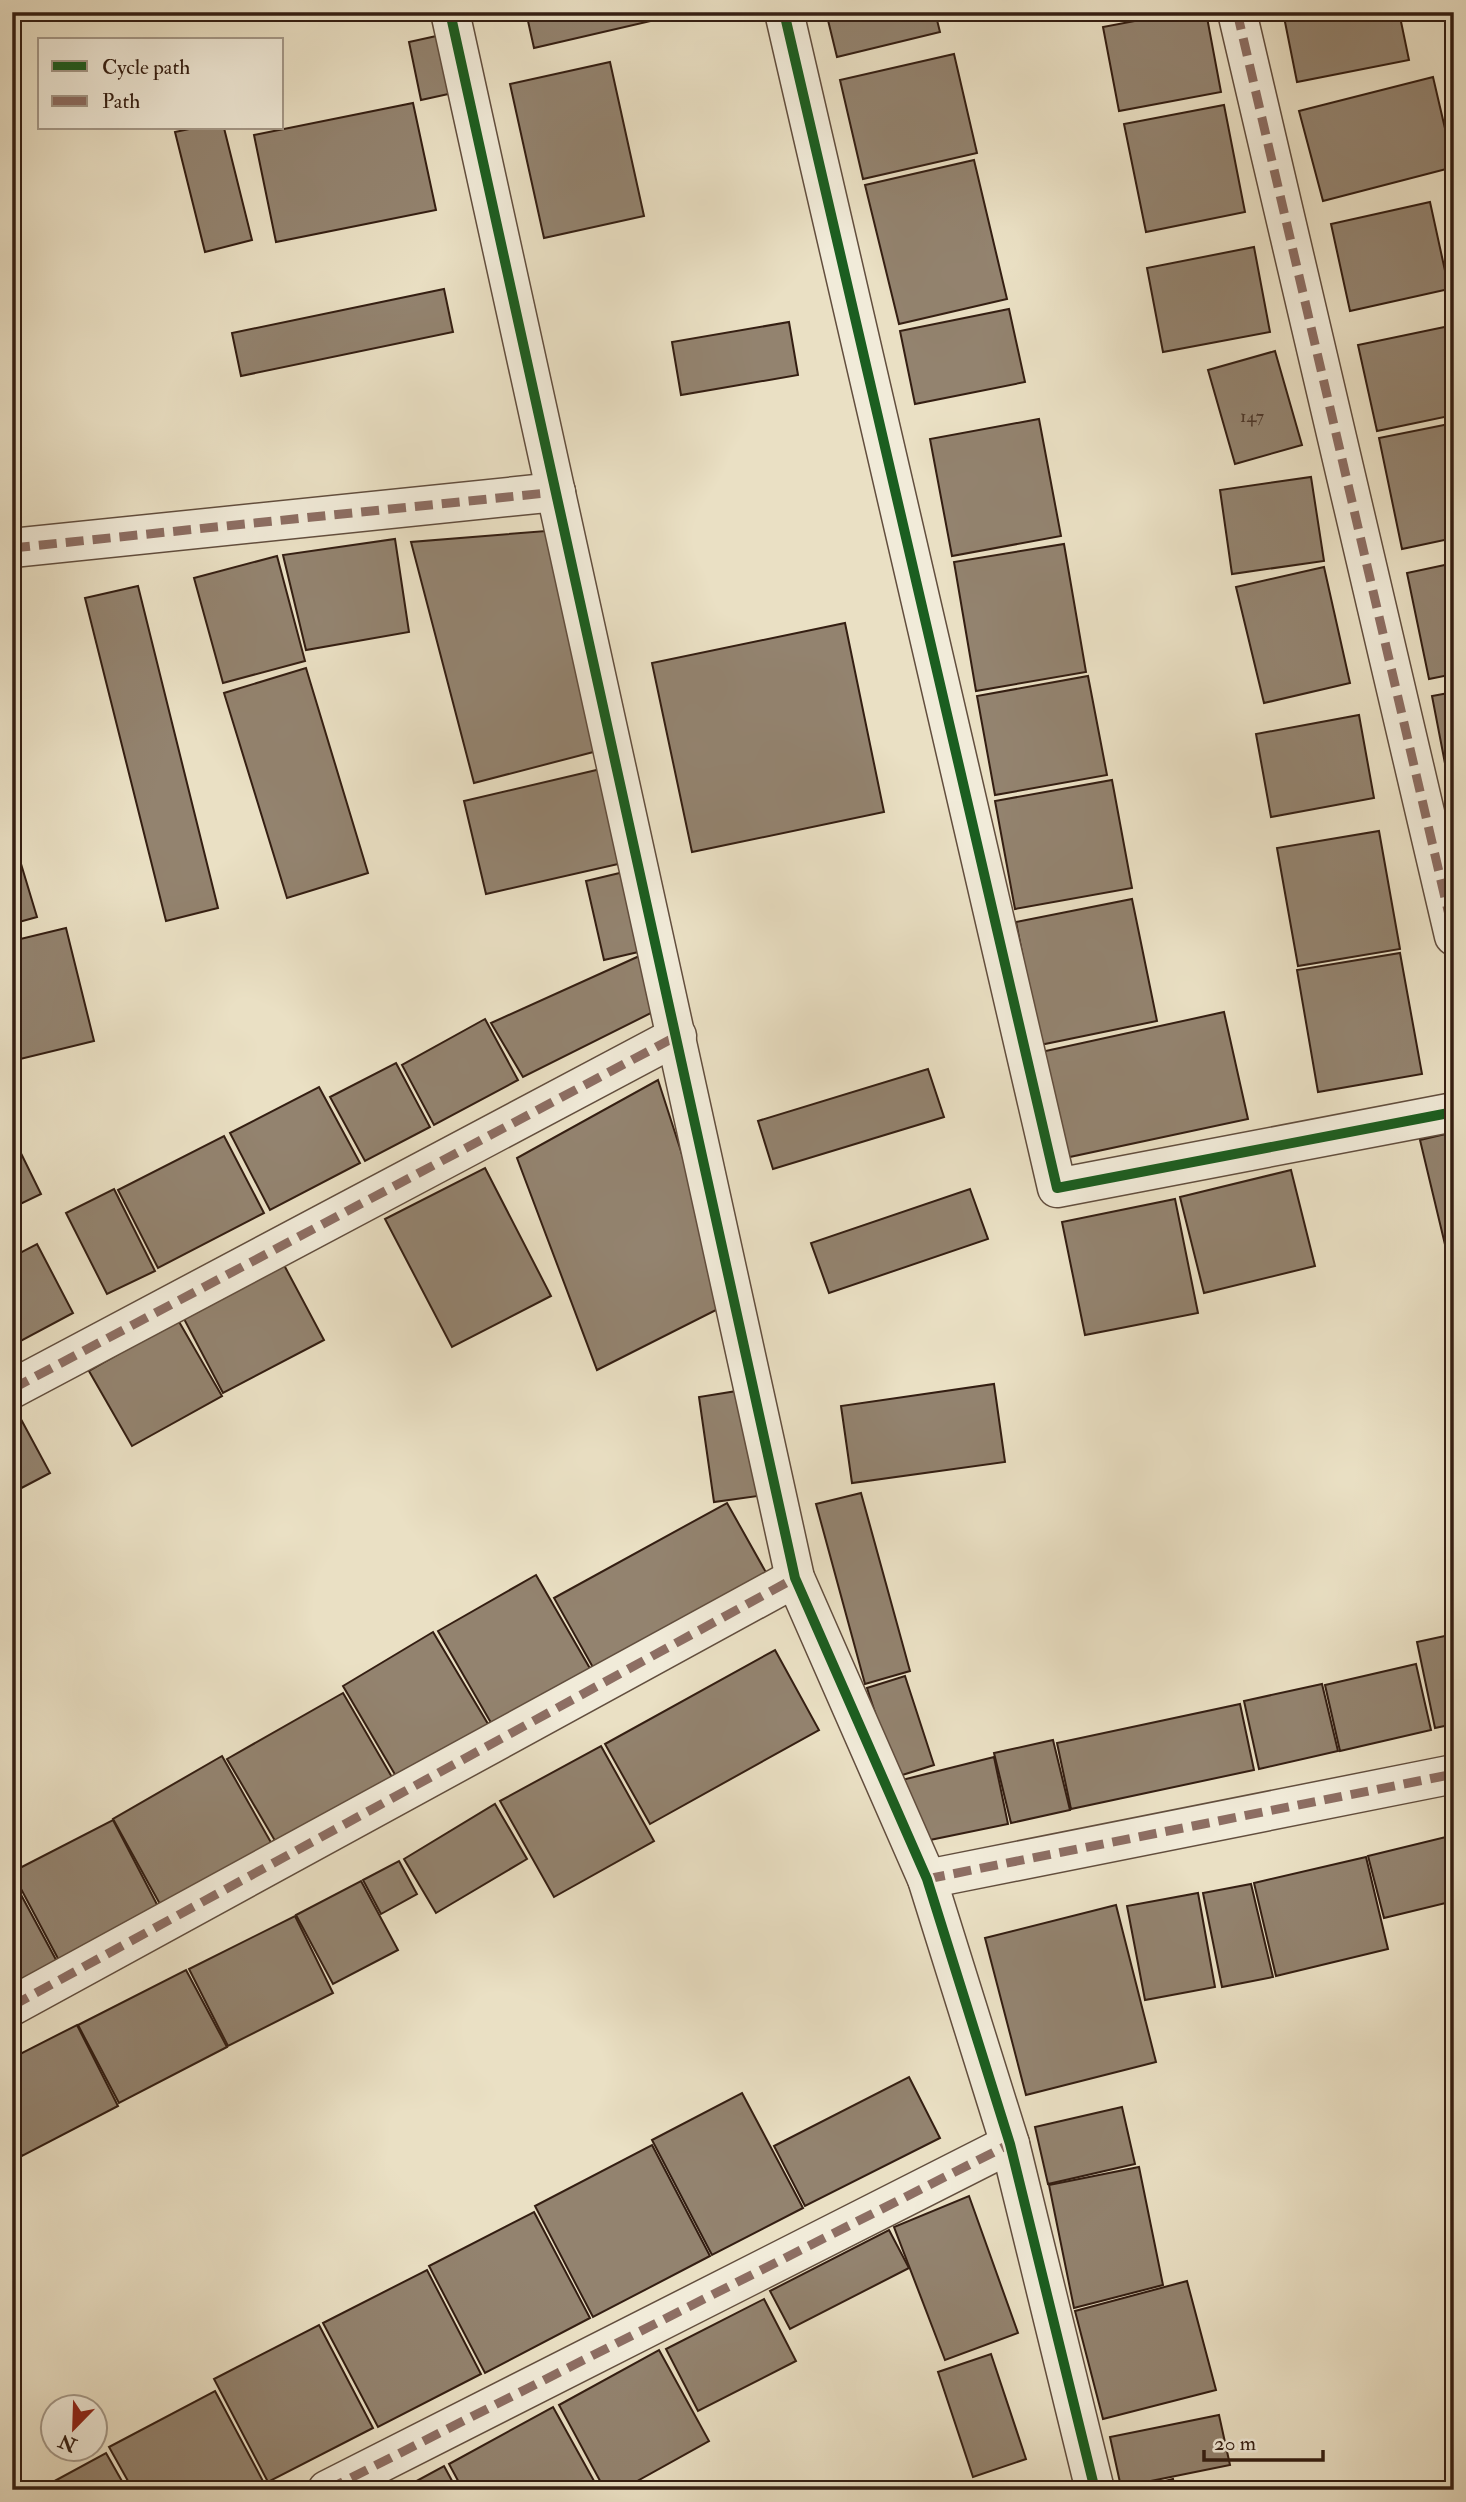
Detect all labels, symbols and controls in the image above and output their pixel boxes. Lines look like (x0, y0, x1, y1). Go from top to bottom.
legend (38, 38, 284, 130)
text: Cycle path (102, 54, 190, 81)
text: Path (102, 88, 140, 115)
house number: 147 (1240, 405, 1264, 428)
north arrow (38, 2394, 108, 2464)
scale bar (1204, 2418, 1322, 2462)
text: N (54, 2428, 81, 2457)
text: 20 m (1214, 2430, 1256, 2457)

